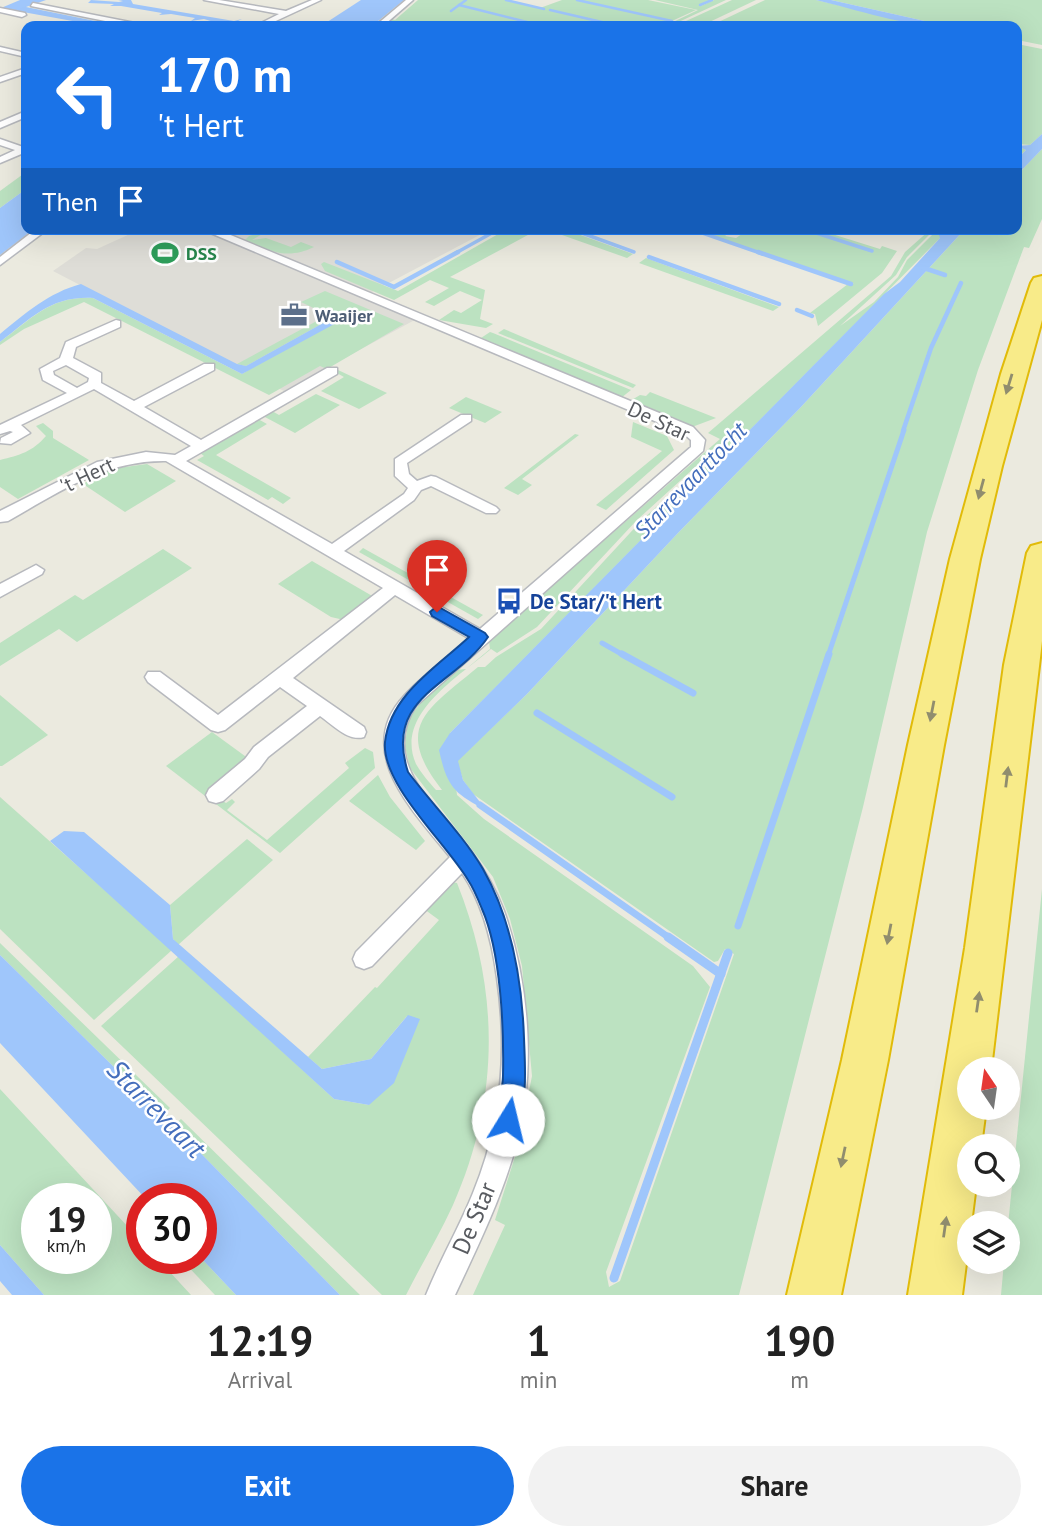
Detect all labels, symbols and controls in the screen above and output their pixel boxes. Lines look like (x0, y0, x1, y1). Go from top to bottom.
text: 170 m (157, 42, 292, 106)
icon: left (42, 49, 133, 140)
text: 't Hert (157, 104, 244, 146)
icon: arrive (112, 182, 150, 220)
text: Then (42, 185, 98, 218)
sports icon: DSS (150, 238, 180, 268)
place label: DSS (186, 242, 217, 265)
office icon: Waaijer (279, 300, 309, 330)
place label: Waaijer (315, 304, 373, 327)
one-way arrow (1004, 373, 1014, 394)
street label: De Star (623, 395, 695, 447)
water label: Starrevaarttocht (627, 415, 754, 544)
street label: 't Hert (55, 451, 119, 499)
one-way arrow (975, 478, 986, 500)
pin (407, 540, 467, 612)
icon: arrive (418, 551, 456, 589)
bus stop icon: De Star/'t Hert (494, 586, 524, 616)
place label: De Star/'t Hert (530, 588, 662, 615)
one-way arrow (926, 700, 937, 722)
one-way arrow (1002, 766, 1013, 788)
one-way arrow (883, 923, 894, 945)
one-way arrow (973, 991, 984, 1013)
water label: Starrevaart (100, 1051, 215, 1166)
north arrow (957, 1057, 1020, 1120)
map controls (957, 1057, 1020, 1274)
position arrow (471, 1083, 545, 1157)
button: search (957, 1134, 1020, 1197)
one-way arrow (838, 1146, 849, 1168)
street label: De Star (445, 1177, 503, 1259)
speed limit sign: 30 (126, 1183, 217, 1274)
text: 19 (47, 1196, 86, 1242)
button: layers (957, 1211, 1020, 1274)
one-way arrow (940, 1216, 951, 1238)
text: km/h (47, 1234, 86, 1257)
text: 12:19 (207, 1313, 313, 1368)
text: 1 (527, 1313, 550, 1368)
text: 190 (764, 1313, 835, 1368)
text: Arrival (228, 1365, 292, 1394)
text: min (520, 1365, 557, 1394)
text: m (790, 1365, 809, 1394)
button: Exit (21, 1446, 514, 1526)
button: Share (528, 1446, 1021, 1526)

